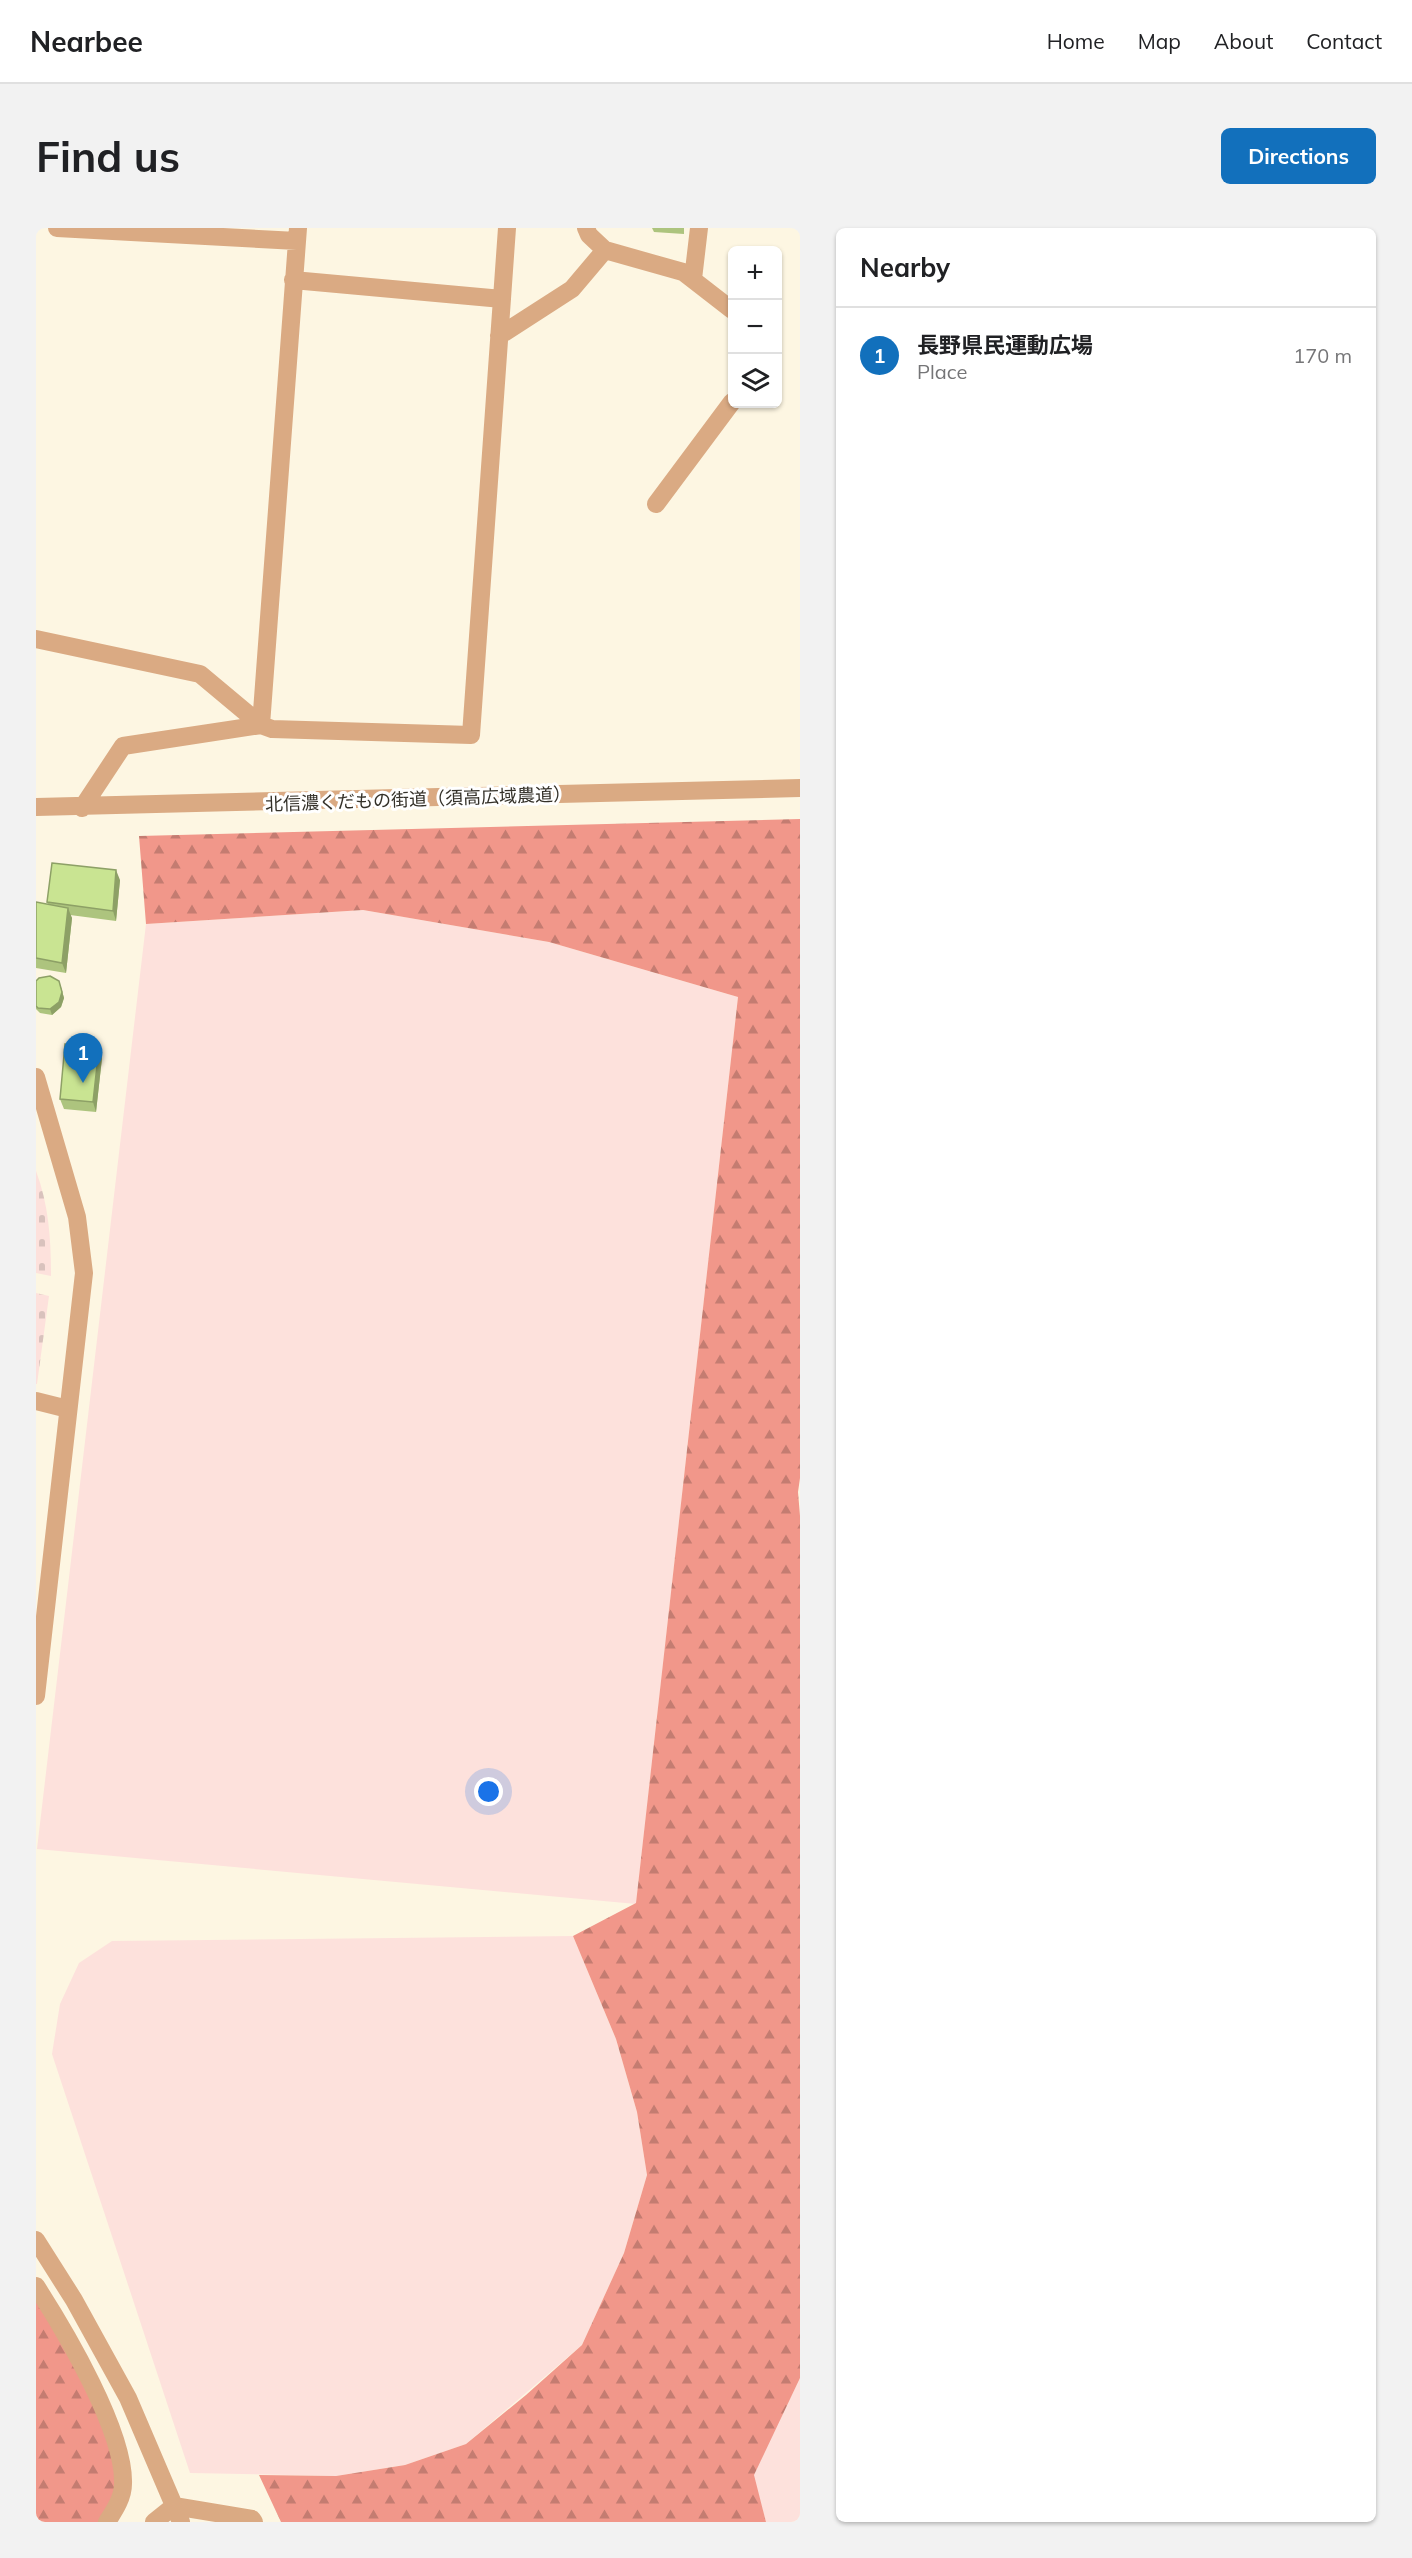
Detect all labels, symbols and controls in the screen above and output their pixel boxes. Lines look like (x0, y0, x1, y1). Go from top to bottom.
text: Nearbee (30, 24, 143, 59)
text: Home (1047, 28, 1105, 54)
text: Map (1138, 28, 1181, 54)
text: About (1214, 28, 1273, 54)
text: Contact (1306, 28, 1382, 54)
button: Directions (1221, 128, 1376, 184)
text: Find us (36, 130, 180, 183)
map controls (728, 246, 782, 408)
button: + (728, 246, 782, 300)
text: Nearby (860, 251, 950, 284)
button: − (728, 300, 782, 354)
text: 長野県民運動広場 (917, 331, 1093, 359)
text: 1 (874, 343, 886, 368)
text: 170 m (1293, 343, 1352, 368)
button: layers (728, 354, 782, 408)
text: Place (917, 359, 967, 384)
street label: 北信濃くだもの街道（須高広域農道） (265, 782, 571, 816)
pin: 1 (64, 1034, 102, 1083)
your location (474, 1777, 503, 1806)

